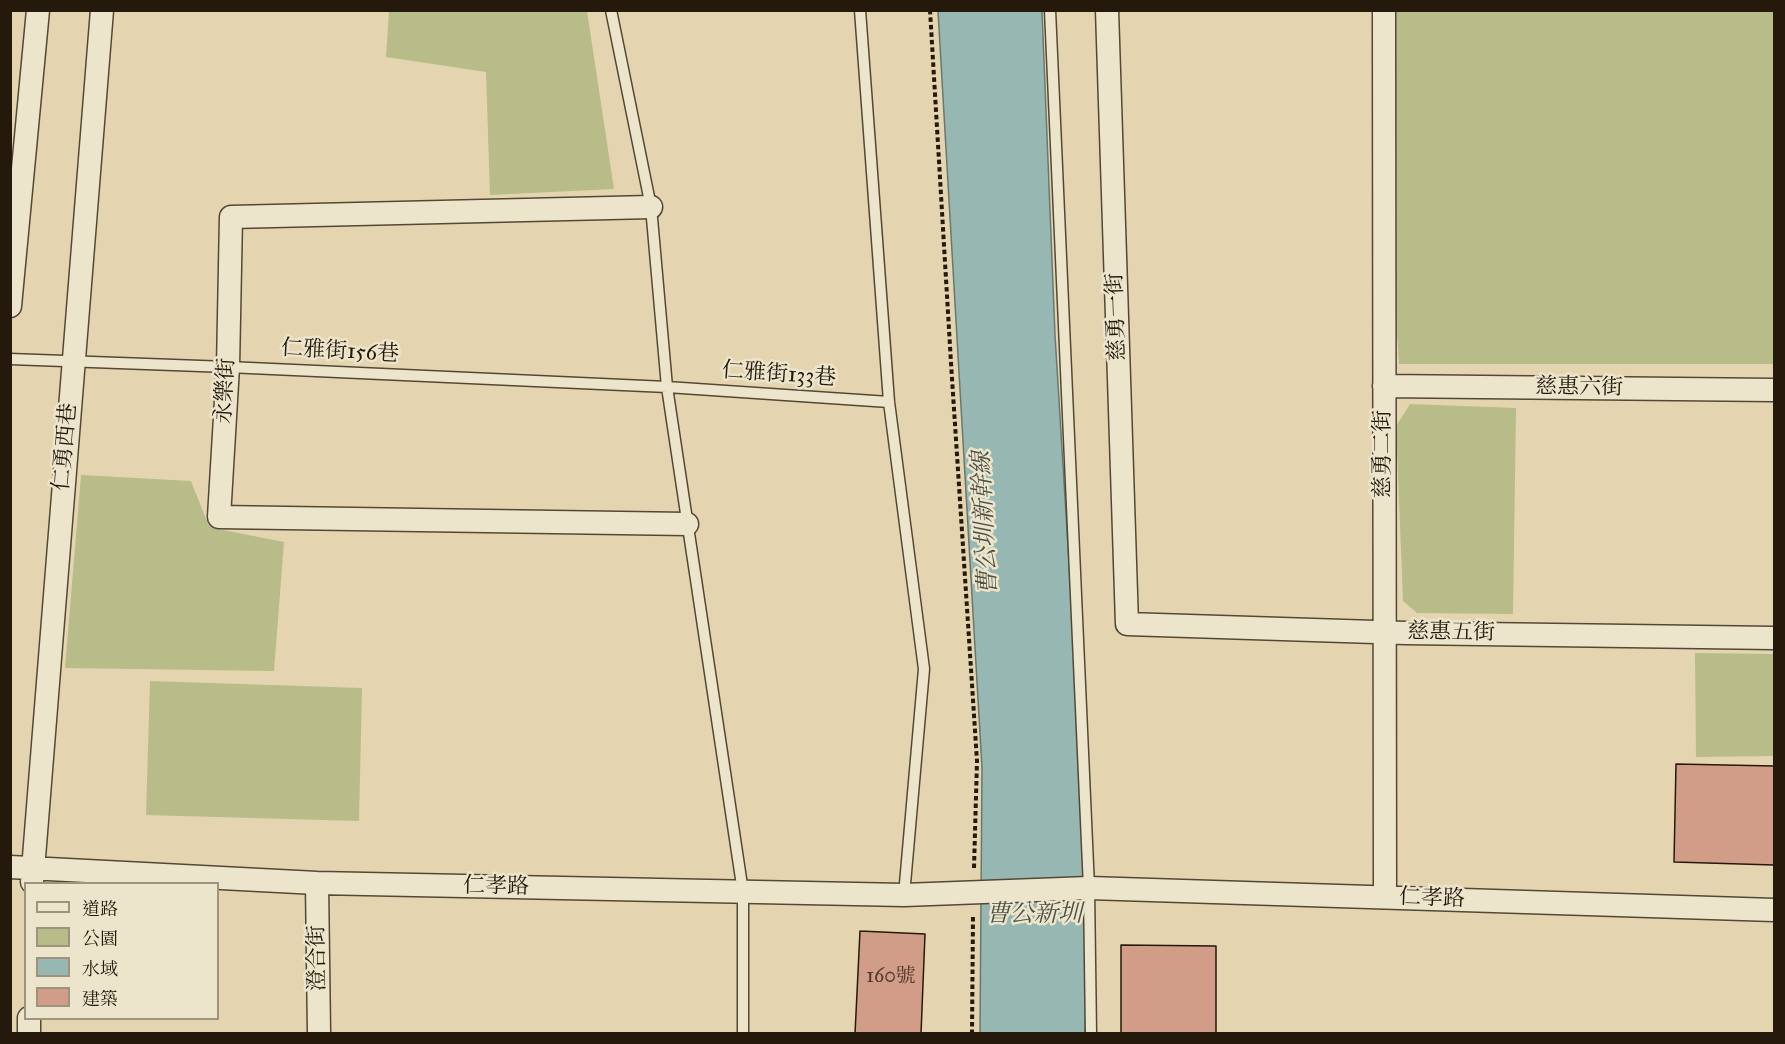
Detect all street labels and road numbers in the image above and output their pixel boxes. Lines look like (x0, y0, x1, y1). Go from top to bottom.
street label: 慈勇一街 (1102, 273, 1132, 361)
street label: 仁雅街156巷 (280, 336, 400, 368)
street label: 永樂街 (211, 357, 241, 425)
street label: 仁雅街133巷 (721, 358, 837, 392)
street label: 慈惠六街 (1535, 374, 1623, 402)
street label: 仁勇西巷 (49, 402, 83, 492)
street label: 慈勇二街 (1371, 410, 1397, 498)
street label: 慈惠五街 (1407, 619, 1495, 647)
street label: 仁孝路 (463, 873, 529, 901)
street label: 仁孝路 (1399, 885, 1465, 913)
street label: 澄合街 (304, 925, 332, 991)

